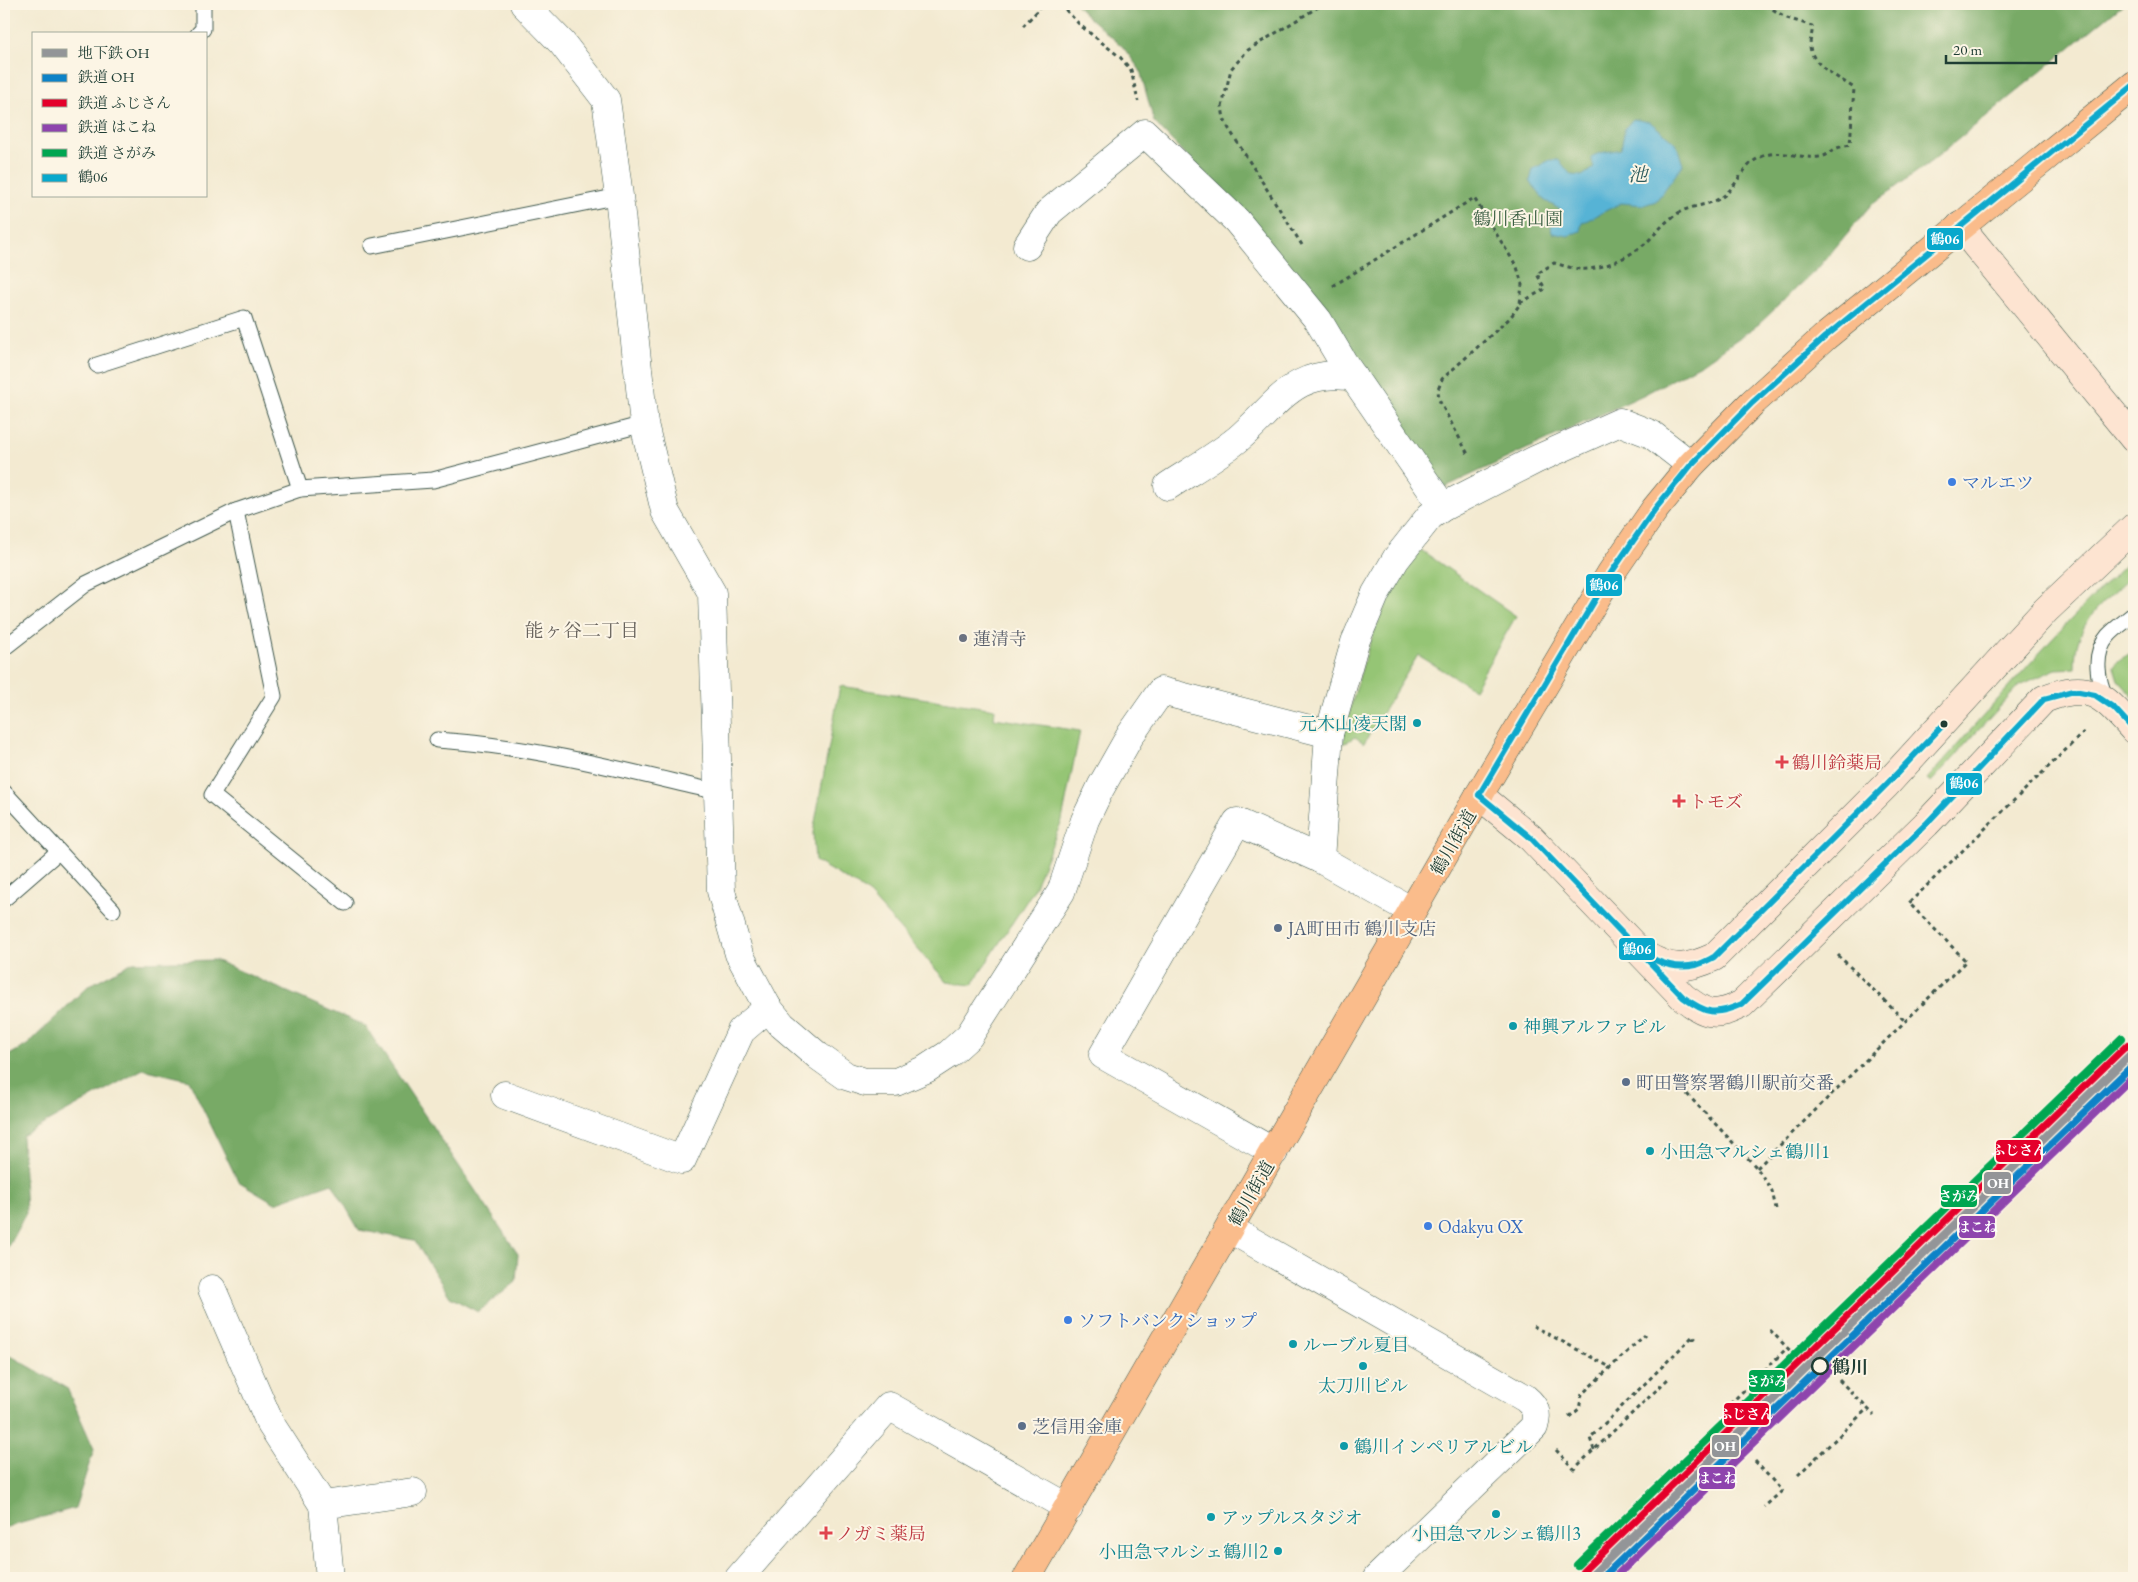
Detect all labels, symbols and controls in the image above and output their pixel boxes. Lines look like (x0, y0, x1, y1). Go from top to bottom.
legend (32, 32, 208, 198)
scale bar (1946, 32, 2056, 64)
text: 20 m (1953, 40, 1982, 59)
text: 地下鉄 OH (78, 43, 150, 62)
text: 鉄道 OH (78, 67, 135, 86)
text: 鉄道 ふじさん (78, 93, 171, 112)
text: 鉄道 はこね (78, 117, 156, 136)
text: 鉄道 さがみ (78, 143, 156, 162)
water label: 池 (1628, 162, 1649, 187)
text: 鶴06 (78, 167, 107, 186)
park label: 鶴川香山園 (1473, 207, 1563, 230)
line badge: 鶴06 (1926, 227, 1964, 251)
text: 鶴06 (1931, 230, 1960, 248)
place label: マルエツ (1962, 471, 2034, 494)
marker: マルエツ (1946, 476, 1958, 488)
line badge: 鶴06 (1585, 573, 1623, 597)
text: 鶴06 (1590, 576, 1619, 594)
district label: 能ヶ谷二丁目 (525, 618, 639, 643)
place label: 蓮清寺 (973, 627, 1027, 650)
marker: 蓮清寺 (957, 632, 969, 644)
place label: 元木山凌天閣 (1299, 712, 1407, 735)
marker: 元木山凌天閣 (1411, 717, 1423, 729)
unlabelled marker (1939, 719, 1949, 729)
place label: 鶴川鈴薬局 (1792, 751, 1882, 774)
marker: 鶴川鈴薬局 (1776, 756, 1788, 768)
line badge: 鶴06 (1945, 772, 1983, 796)
text: 鶴06 (1950, 774, 1979, 792)
place label: トモズ (1689, 790, 1743, 813)
marker: トモズ (1673, 795, 1685, 807)
street label: 鶴川街道 (1425, 805, 1481, 879)
place label: JA町田市 鶴川支店 (1286, 917, 1436, 940)
marker: JA町田市 鶴川支店 (1272, 922, 1284, 934)
line badge: 鶴06 (1618, 937, 1656, 961)
text: 鶴06 (1623, 940, 1652, 958)
place label: 神興アルファビル (1523, 1015, 1666, 1038)
marker: 神興アルファビル (1507, 1020, 1519, 1032)
place label: 町田警察署鶴川駅前交番 (1636, 1071, 1834, 1094)
marker: 町田警察署鶴川駅前交番 (1620, 1076, 1632, 1088)
line badge: ふじさん (1995, 1139, 2042, 1163)
place label: 小田急マルシェ鶴川1 (1660, 1140, 1830, 1163)
text: ふじさん (1991, 1141, 2047, 1159)
marker: 小田急マルシェ鶴川1 (1644, 1145, 1656, 1157)
street label: 鶴川街道 (1223, 1156, 1279, 1230)
line badge: OH (1983, 1171, 2012, 1195)
text: OH (1987, 1174, 2009, 1192)
line badge: さがみ (1940, 1184, 1978, 1208)
text: さがみ (1938, 1187, 1980, 1205)
place label: Odakyu OX (1438, 1215, 1524, 1238)
line badge: はこね (1958, 1215, 1996, 1239)
text: はこね (1956, 1218, 1998, 1236)
marker: Odakyu OX (1422, 1220, 1434, 1232)
place label: ソフトバンクショップ (1078, 1309, 1257, 1332)
marker: ソフトバンクショップ (1062, 1314, 1074, 1326)
place label: ルーブル夏目 (1303, 1333, 1409, 1356)
marker: ルーブル夏目 (1287, 1338, 1299, 1350)
place label: 鶴川 (1832, 1355, 1868, 1378)
marker: 鶴川 (1811, 1357, 1829, 1375)
marker: 太刀川ビル (1357, 1360, 1369, 1372)
line badge: さがみ (1748, 1369, 1786, 1393)
text: さがみ (1746, 1372, 1788, 1390)
place label: 太刀川ビル (1318, 1374, 1408, 1397)
line badge: ふじさん (1723, 1402, 1770, 1426)
text: ふじさん (1718, 1405, 1774, 1423)
place label: 芝信用金庫 (1032, 1415, 1122, 1438)
marker: 芝信用金庫 (1016, 1420, 1028, 1432)
line badge: OH (1711, 1434, 1740, 1458)
place label: 鶴川インペリアルビル (1354, 1435, 1533, 1458)
text: OH (1714, 1437, 1736, 1455)
marker: 鶴川インペリアルビル (1338, 1440, 1350, 1452)
line badge: はこね (1698, 1466, 1736, 1490)
text: はこね (1696, 1469, 1738, 1487)
place label: アップルスタジオ (1221, 1506, 1362, 1529)
marker: 小田急マルシェ鶴川3 (1490, 1508, 1502, 1520)
marker: アップルスタジオ (1205, 1511, 1217, 1523)
place label: ノガミ薬局 (836, 1522, 926, 1545)
place label: 小田急マルシェ鶴川3 (1411, 1522, 1581, 1545)
marker: ノガミ薬局 (820, 1527, 832, 1539)
place label: 小田急マルシェ鶴川2 (1098, 1540, 1268, 1563)
marker: 小田急マルシェ鶴川2 (1272, 1545, 1284, 1557)

